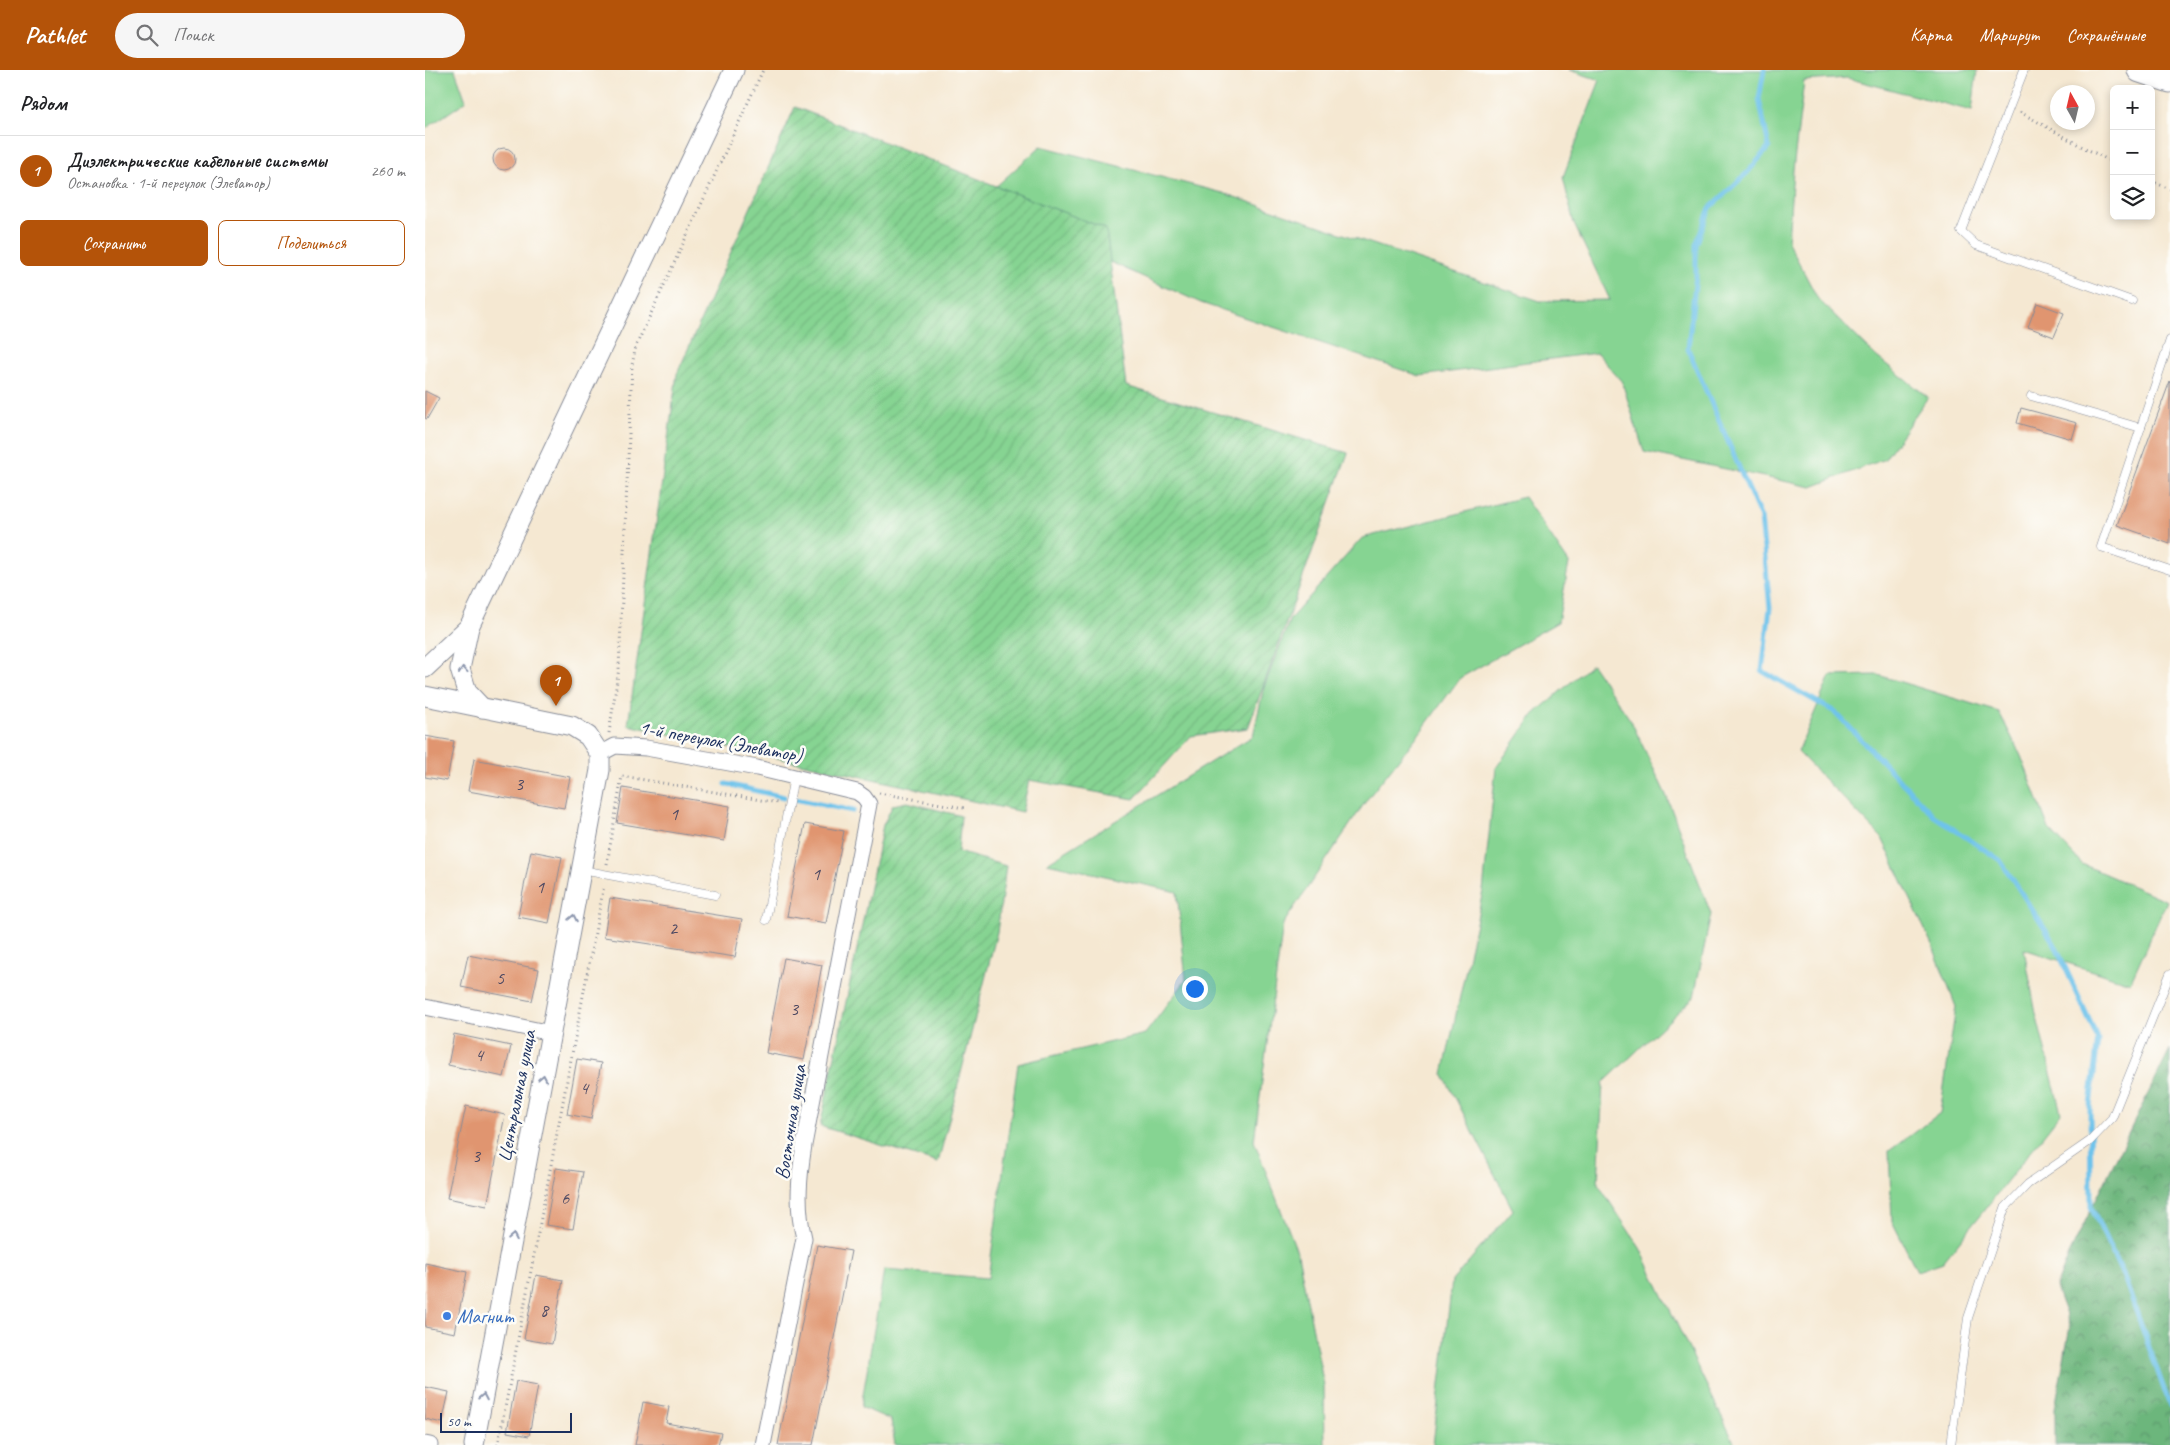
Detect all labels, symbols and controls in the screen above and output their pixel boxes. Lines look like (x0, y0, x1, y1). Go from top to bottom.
search box (115, 13, 465, 58)
text: Pathlet (25, 20, 85, 50)
icon: search (133, 21, 161, 49)
text: Поиск (173, 23, 213, 47)
text: Карта (1910, 24, 1951, 46)
text: Маршрут (1979, 24, 2039, 46)
text: Сохранённые (2067, 24, 2145, 46)
north arrow (2050, 85, 2095, 130)
map controls (2110, 85, 2155, 220)
button: + (2110, 85, 2155, 130)
text: Рядом (20, 90, 67, 116)
button: − (2110, 130, 2155, 175)
text: Диэлектрические кабельные системы (67, 149, 327, 173)
text: 1 (32, 161, 40, 181)
text: 260 m (371, 161, 405, 181)
text: Остановка · 1-й переулок (Элеватор) (67, 173, 270, 193)
button: layers (2110, 175, 2155, 220)
button: Сохранить (20, 220, 208, 266)
button: Поделиться (218, 220, 405, 266)
pin: 1 (540, 665, 572, 706)
one-way arrow (457, 666, 468, 674)
street label: 1-й переулок (Элеватор) (637, 715, 806, 768)
house number: 3 (515, 773, 525, 795)
house number: 1 (670, 803, 679, 825)
house number: 1 (812, 863, 821, 885)
house number: 1 (536, 876, 545, 898)
one-way arrow (567, 914, 578, 922)
house number: 2 (669, 917, 679, 939)
house number: 5 (496, 967, 505, 989)
your location (1182, 976, 1208, 1002)
house number: 3 (790, 998, 800, 1020)
street label: Центральная улица (491, 1027, 542, 1164)
house number: 4 (475, 1044, 485, 1066)
street label: Восточная улица (769, 1062, 812, 1181)
one-way arrow (537, 1073, 547, 1082)
house number: 4 (580, 1077, 590, 1099)
house number: 3 (472, 1145, 482, 1167)
house number: 6 (561, 1187, 570, 1209)
one-way arrow (507, 1233, 517, 1242)
house number: 8 (540, 1299, 550, 1321)
place label: Магнит (457, 1304, 515, 1329)
marker: Магнит (441, 1310, 453, 1322)
one-way arrow (477, 1393, 487, 1401)
scale bar (440, 1410, 573, 1433)
text: 50 m (447, 1413, 471, 1430)

